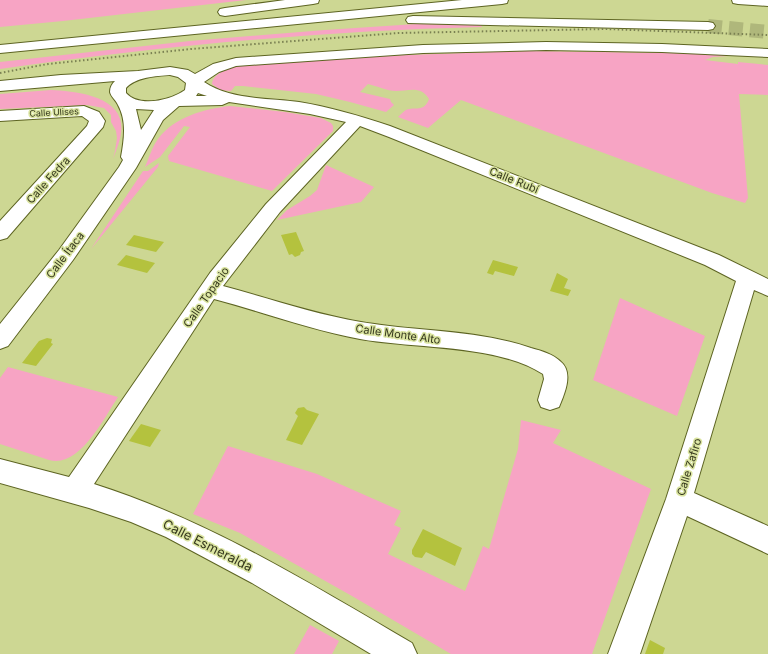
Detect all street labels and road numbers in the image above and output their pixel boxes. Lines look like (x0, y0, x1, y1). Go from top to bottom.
street label: Calle Ulises (29, 105, 79, 119)
street label: Calle Fedra (23, 154, 73, 206)
street label: Calle Rubí (487, 164, 541, 196)
street label: Calle Ítaca (43, 229, 87, 281)
street label: Calle Topacio (180, 264, 232, 330)
street label: Calle Monte Alto (355, 321, 442, 347)
street label: Calle Zafiro (674, 436, 704, 497)
street label: Calle Esmeralda (160, 515, 256, 575)

